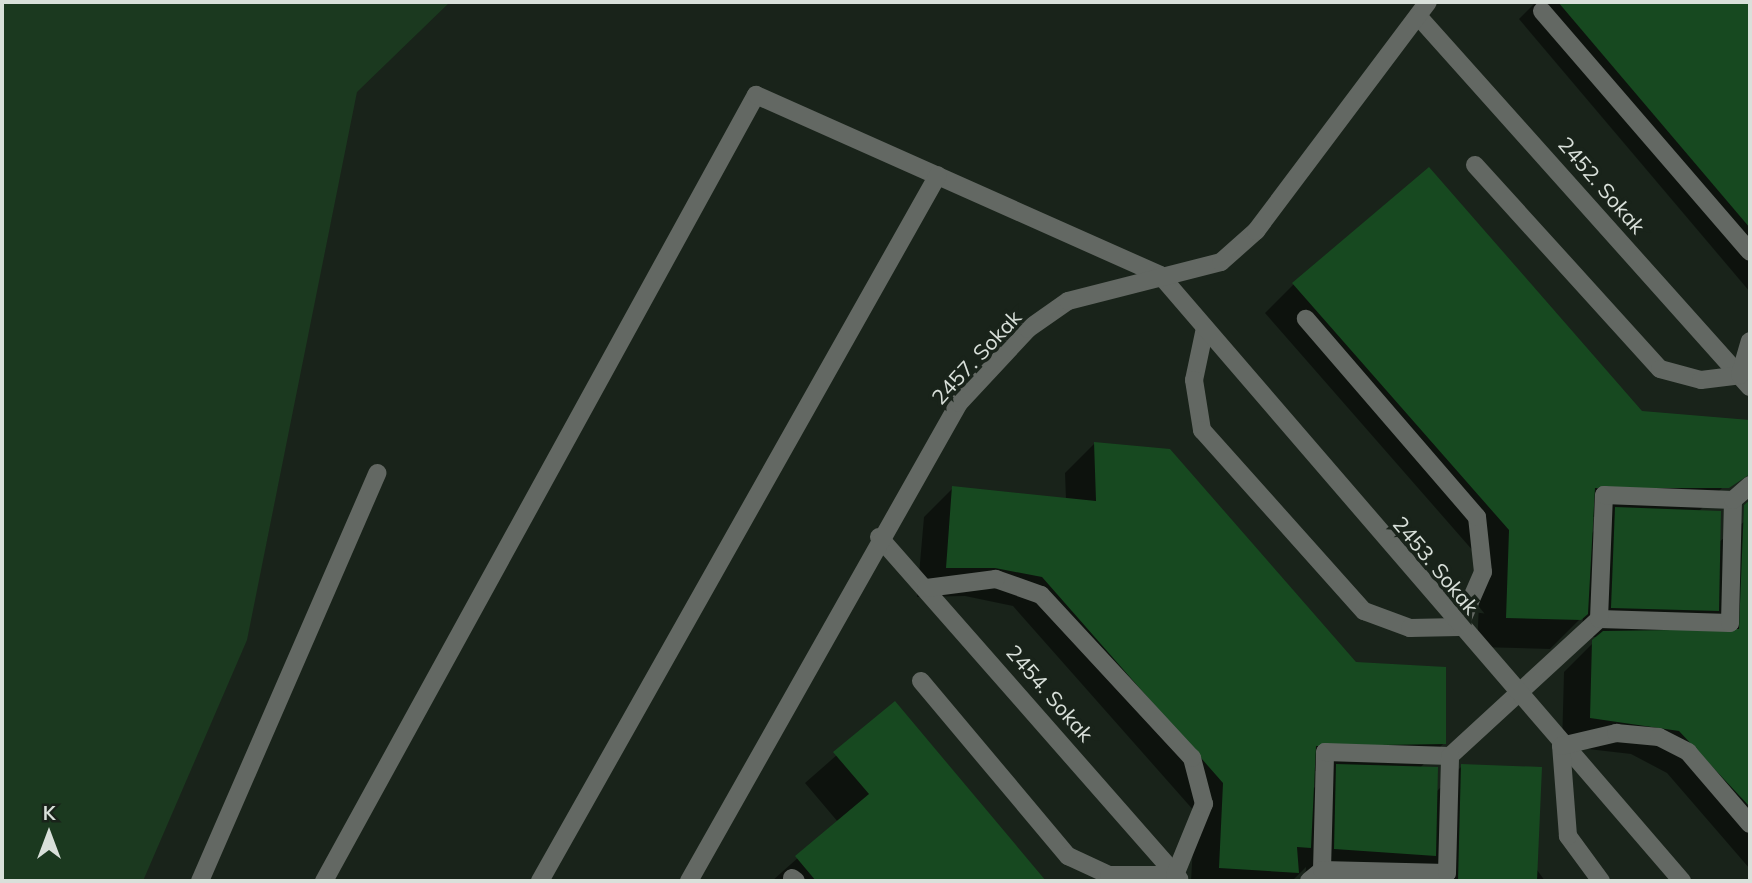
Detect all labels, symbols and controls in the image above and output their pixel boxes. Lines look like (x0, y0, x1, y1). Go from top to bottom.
street label: 2452. Sokak (1553, 132, 1651, 238)
street label: 2457. Sokak (926, 305, 1026, 409)
street label: 2453. Sokak (1388, 511, 1484, 619)
street label: 2454. Sokak (1001, 640, 1099, 746)
north arrow (14, 799, 84, 869)
text: K (43, 801, 55, 825)

